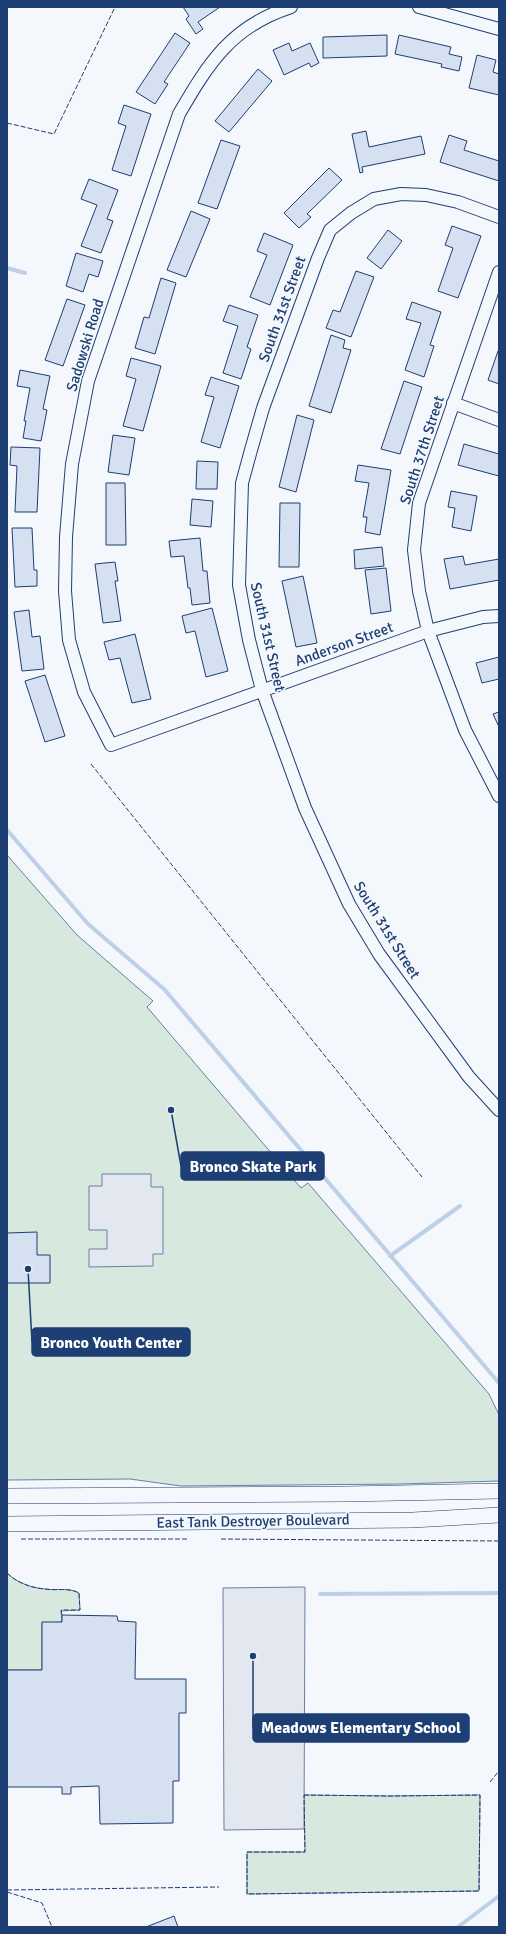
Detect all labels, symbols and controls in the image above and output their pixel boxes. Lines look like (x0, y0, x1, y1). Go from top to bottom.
street label: South 31st Street (254, 254, 310, 364)
street label: Sadowski Road (62, 297, 108, 393)
street label: South 37th Street (396, 393, 448, 507)
street label: South 31st Street (247, 581, 289, 693)
street label: Anderson Street (292, 618, 396, 670)
street label: South 31st Street (350, 878, 424, 982)
callout: Bronco Skate Park (181, 1152, 324, 1180)
text: Bronco Skate Park (189, 1157, 317, 1177)
callout: Bronco Youth Center (32, 1328, 190, 1356)
text: Bronco Youth Center (40, 1333, 183, 1353)
street label: East Tank Destroyer Boulevard (156, 1510, 350, 1532)
callout: Meadows Elementary School (253, 1714, 469, 1742)
text: Meadows Elementary School (261, 1718, 461, 1738)

